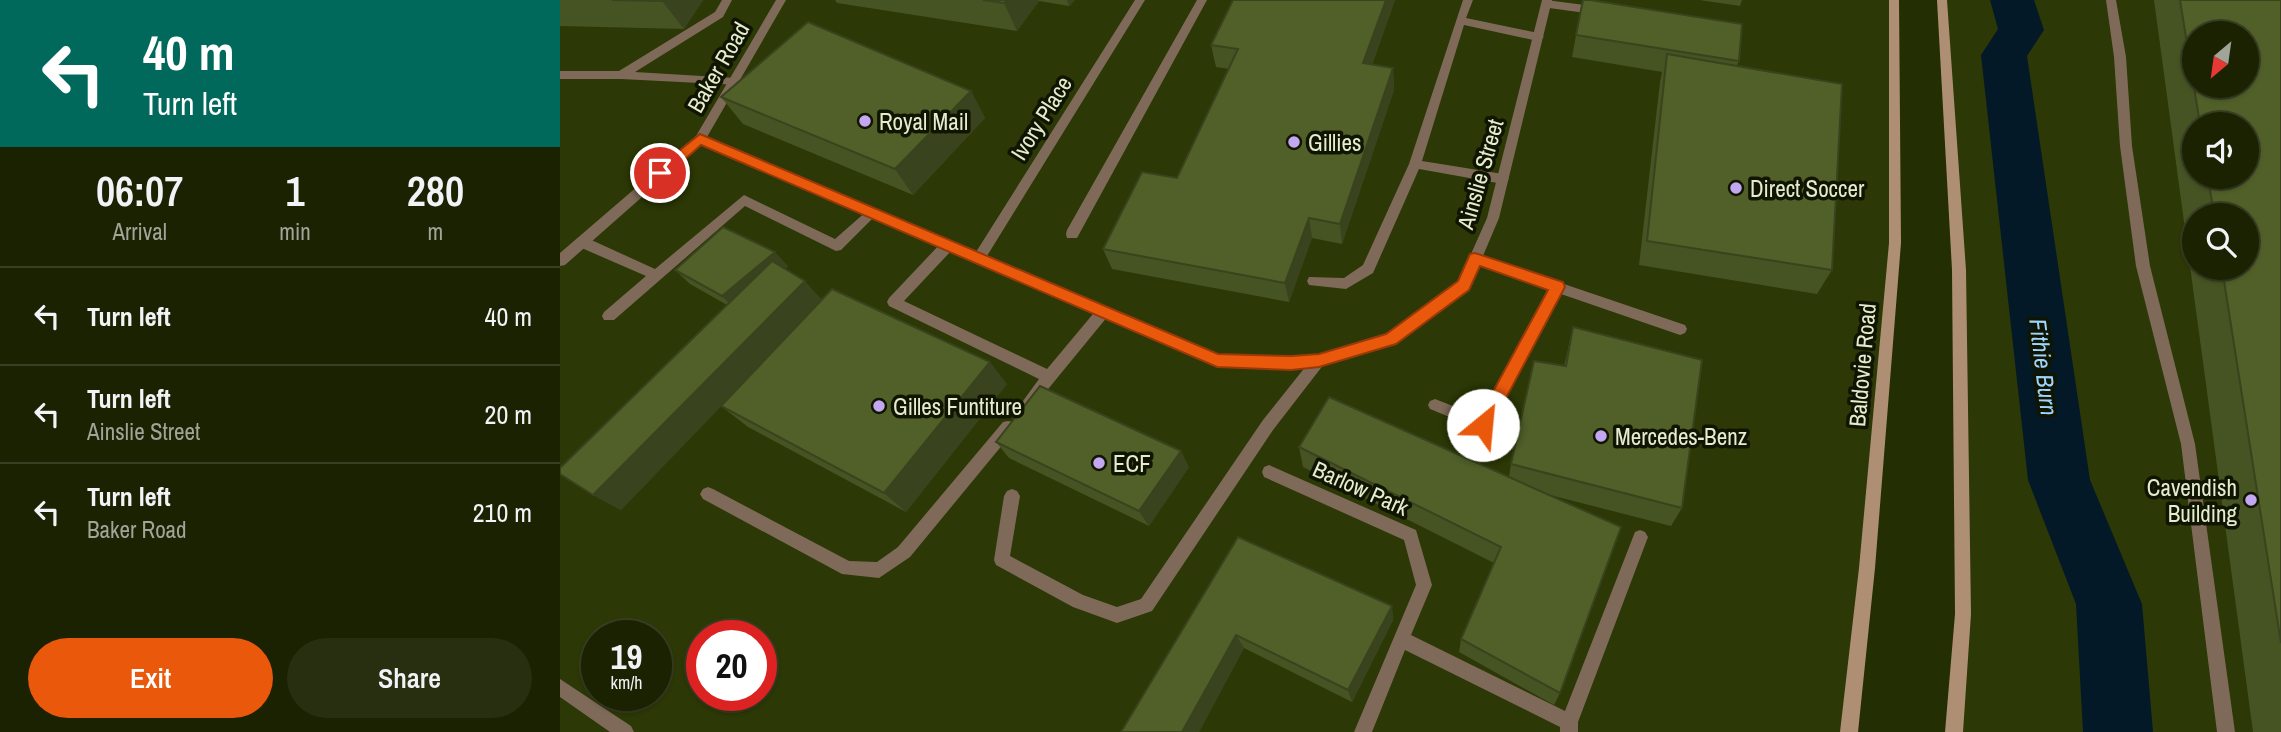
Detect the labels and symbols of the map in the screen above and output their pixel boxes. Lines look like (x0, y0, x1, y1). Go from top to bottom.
street label: Baker Road (680, 16, 756, 118)
north arrow (2182, 21, 2259, 98)
street label: Ivory Place (1003, 70, 1079, 166)
place label: Royal Mail (879, 106, 968, 137)
marker: Royal Mail (857, 113, 873, 129)
street label: Ainslie Street (1449, 115, 1511, 234)
place label: Gillies (1308, 127, 1361, 158)
marker: Gillies (1286, 134, 1302, 150)
pin (630, 143, 690, 203)
place label: Direct Soccer (1750, 173, 1865, 204)
marker: Direct Soccer (1728, 180, 1744, 196)
street label: Baldovie Road (1841, 302, 1883, 428)
water label: Fithie Burn (2022, 317, 2066, 417)
position arrow (1446, 388, 1520, 462)
place label: Gilles Funtiture (893, 391, 1022, 422)
marker: Gilles Funtiture (871, 398, 887, 414)
place label: Mercedes-Benz (1615, 421, 1747, 452)
marker: Mercedes-Benz (1593, 428, 1609, 444)
place label: ECF (1113, 448, 1151, 479)
street label: Barlow Park (1308, 453, 1414, 523)
marker: ECF (1091, 455, 1107, 471)
place label: Cavendish Building (2147, 472, 2238, 529)
marker: Cavendish Building (2243, 492, 2259, 508)
speed limit sign: 20 (686, 620, 777, 711)

